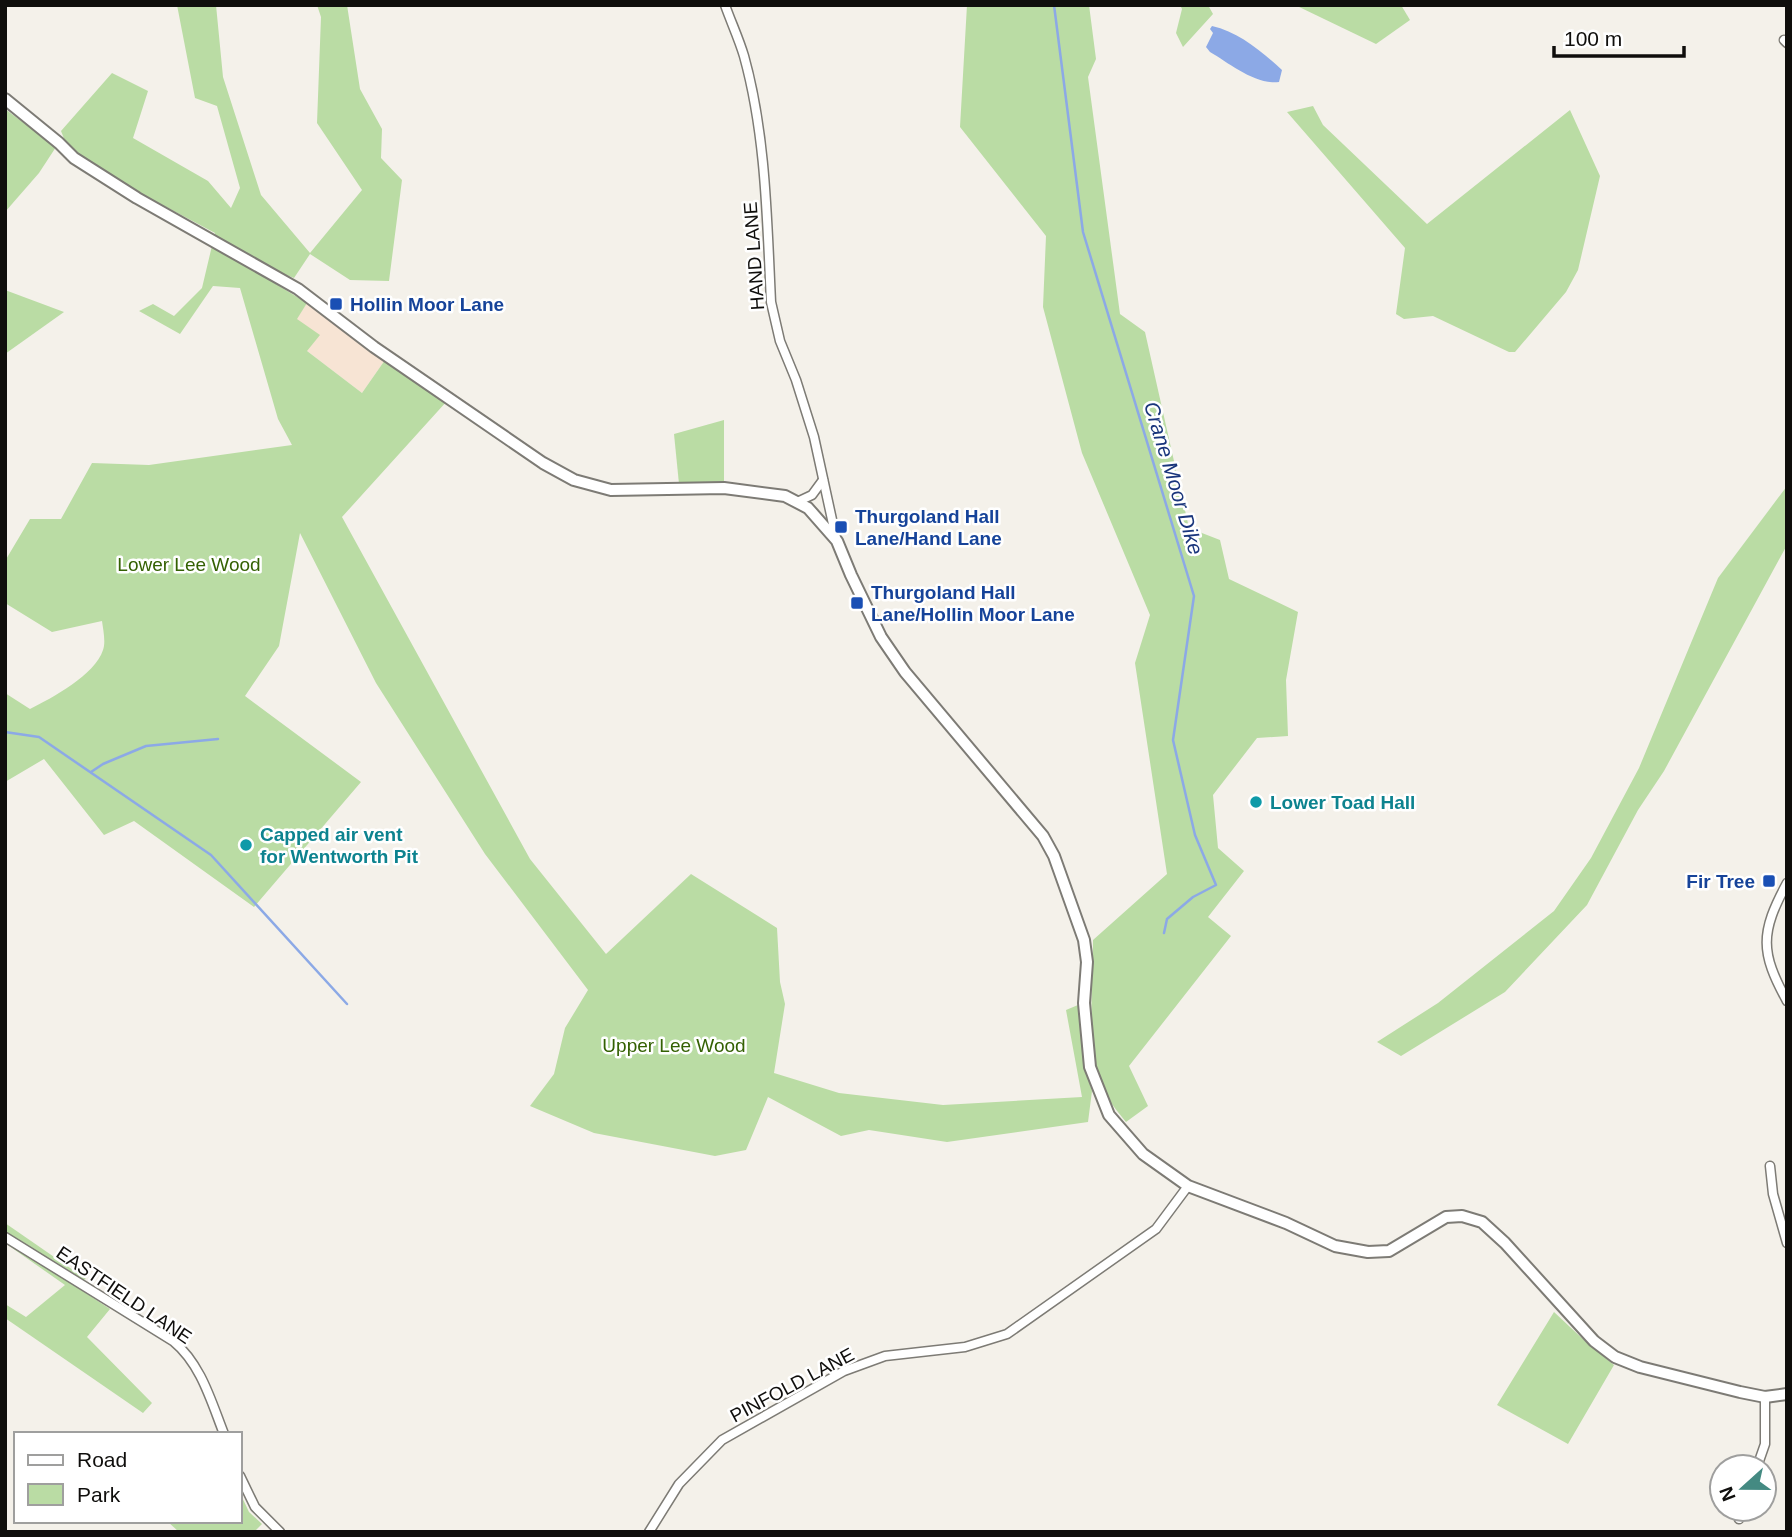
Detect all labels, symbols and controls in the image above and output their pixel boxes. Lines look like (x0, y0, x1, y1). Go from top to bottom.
scale bar (1554, 14, 1684, 58)
text: 100 m (1564, 27, 1622, 50)
street label: HAND LANE (740, 201, 768, 311)
place label: Hollin Moor Lane (350, 294, 504, 315)
marker: Hollin Moor Lane (328, 296, 344, 312)
water label: Crane Moor Dike (1140, 399, 1208, 557)
place label: Thurgoland Hall Lane/Hand Lane (855, 506, 1002, 549)
marker: Thurgoland Hall Lane/Hand Lane (833, 519, 849, 535)
park label: Lower Lee Wood (117, 554, 261, 575)
place label: Thurgoland Hall Lane/Hollin Moor Lane (871, 582, 1075, 625)
marker: Thurgoland Hall Lane/Hollin Moor Lane (849, 595, 865, 611)
place label: Lower Toad Hall (1270, 792, 1415, 813)
marker: Lower Toad Hall (1248, 794, 1264, 810)
place label: Capped air vent for Wentworth Pit (260, 824, 419, 867)
marker: Capped air vent for Wentworth Pit (238, 837, 254, 853)
place label: Fir Tree (1686, 871, 1755, 892)
marker: Fir Tree (1761, 873, 1777, 889)
park label: Upper Lee Wood (602, 1035, 746, 1056)
street label: EASTFIELD LANE (52, 1242, 196, 1348)
street label: PINFOLD LANE (726, 1344, 858, 1426)
legend (14, 1432, 242, 1523)
text: Road (77, 1448, 127, 1471)
north arrow (1708, 1453, 1778, 1523)
text: Park (77, 1483, 121, 1506)
text: N (1715, 1484, 1740, 1504)

